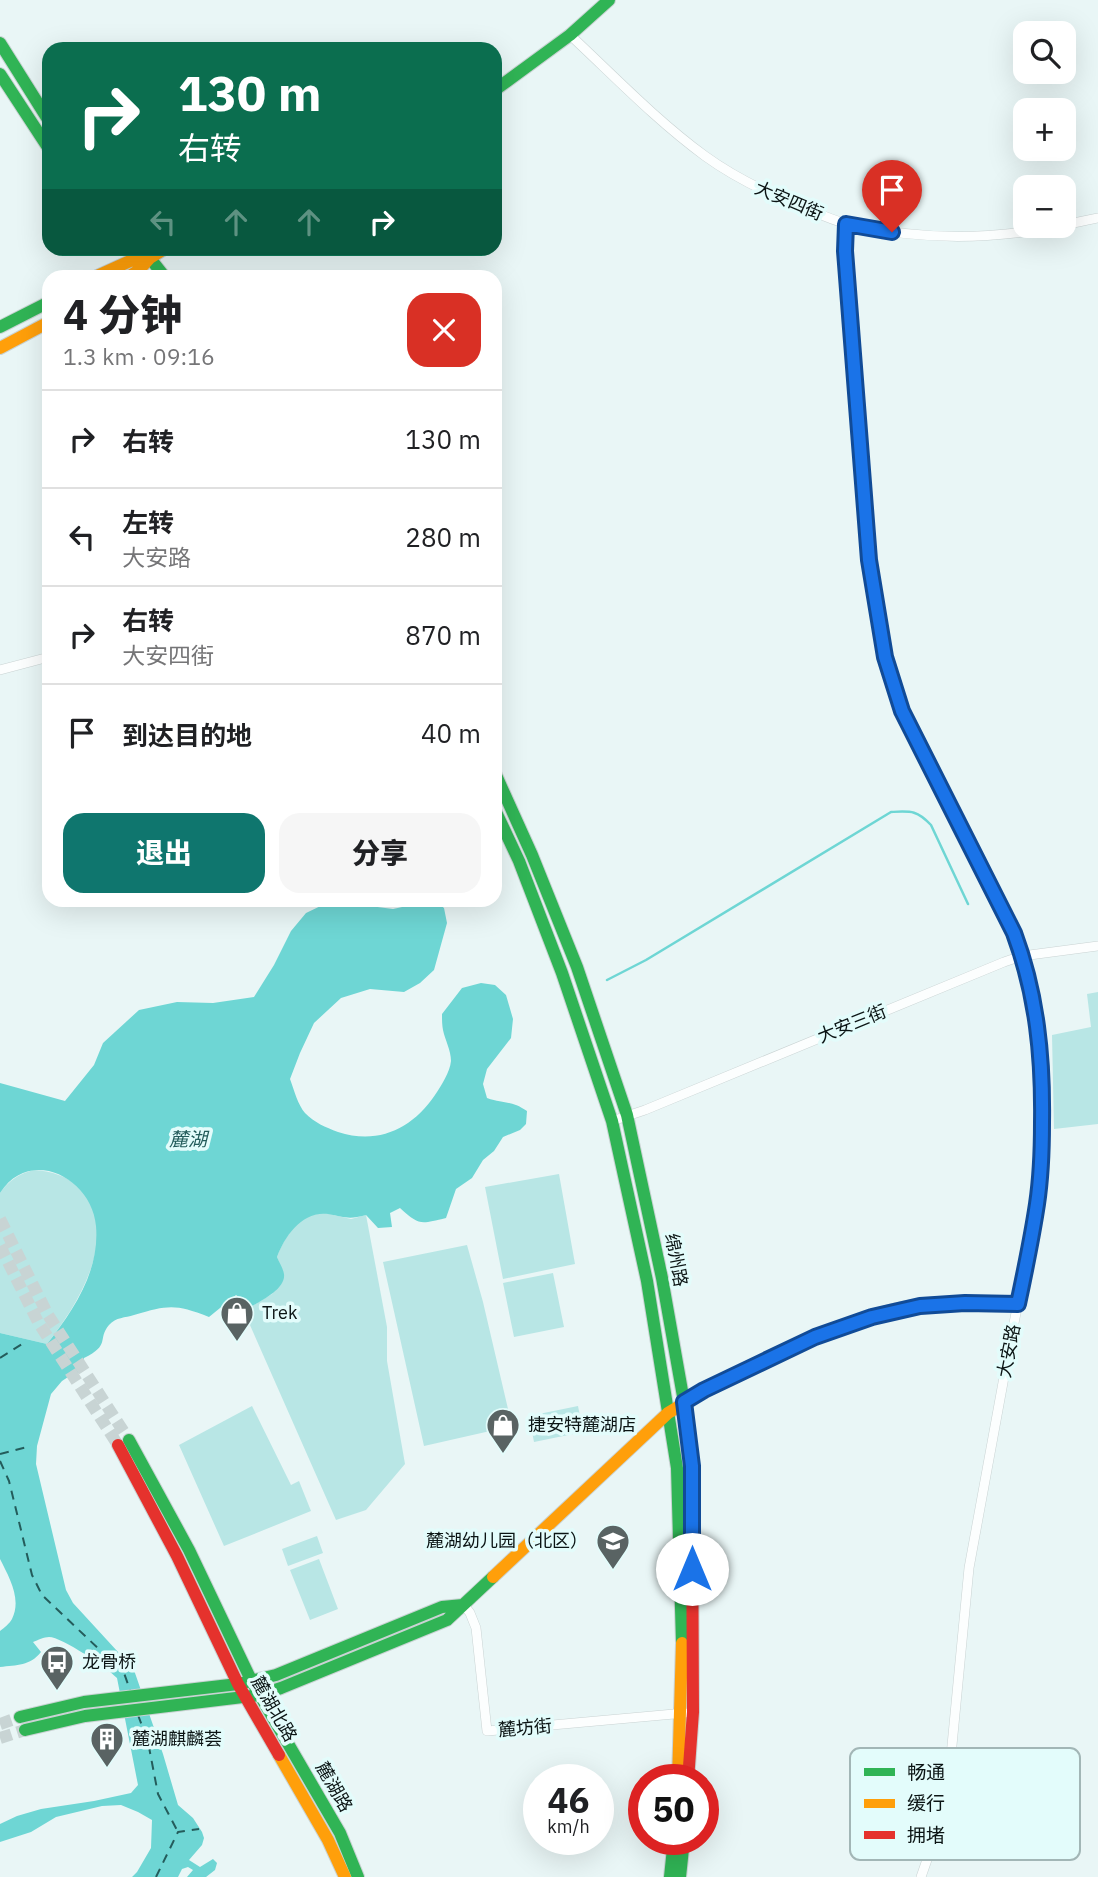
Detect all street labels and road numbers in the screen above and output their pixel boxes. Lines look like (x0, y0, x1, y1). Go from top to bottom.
street label: 大安四街 (752, 176, 827, 225)
street label: 大安三街 (814, 999, 889, 1048)
street label: 绵州路 (660, 1231, 693, 1289)
street label: 大安路 (992, 1322, 1025, 1380)
street label: 麓湖北路 (246, 1672, 302, 1746)
street label: 麓坊街 (497, 1714, 553, 1741)
street label: 麓湖路 (311, 1758, 358, 1816)

